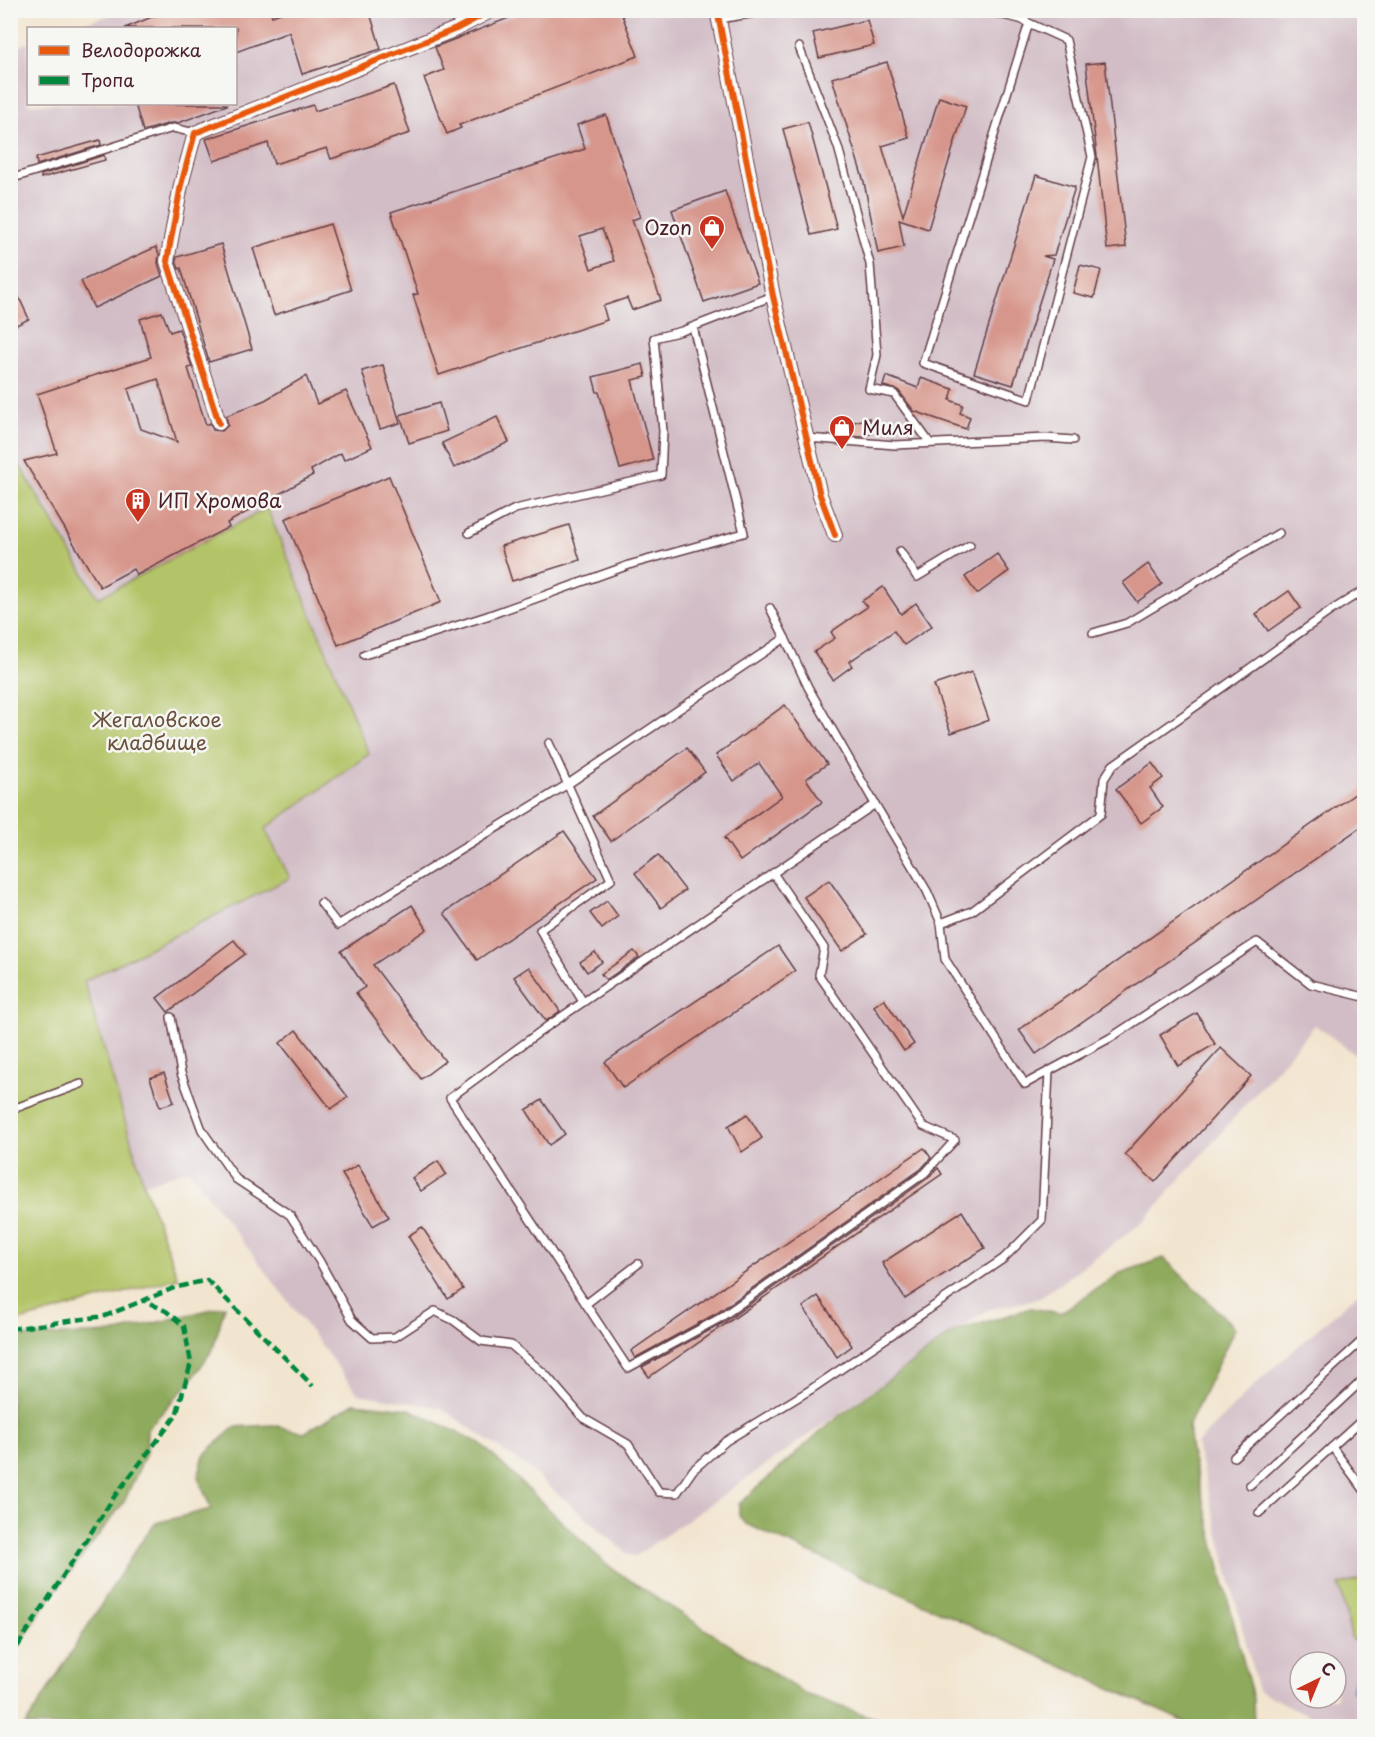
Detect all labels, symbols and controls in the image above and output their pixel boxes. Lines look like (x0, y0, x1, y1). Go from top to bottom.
legend (27, 27, 237, 105)
text: Велодорожка (81, 36, 202, 63)
text: Тропа (81, 66, 134, 93)
place label: Ozon (644, 212, 692, 242)
shop icon: Ozon (697, 213, 727, 251)
place label: Миля (862, 412, 914, 442)
shop icon: Миля (827, 413, 857, 451)
place label: ИП Хромова (158, 485, 282, 515)
building icon: ИП Хромова (123, 486, 153, 524)
park label: Жегаловское кладбище (92, 704, 222, 757)
north arrow (1288, 1650, 1348, 1710)
text: С (1316, 1655, 1342, 1681)

